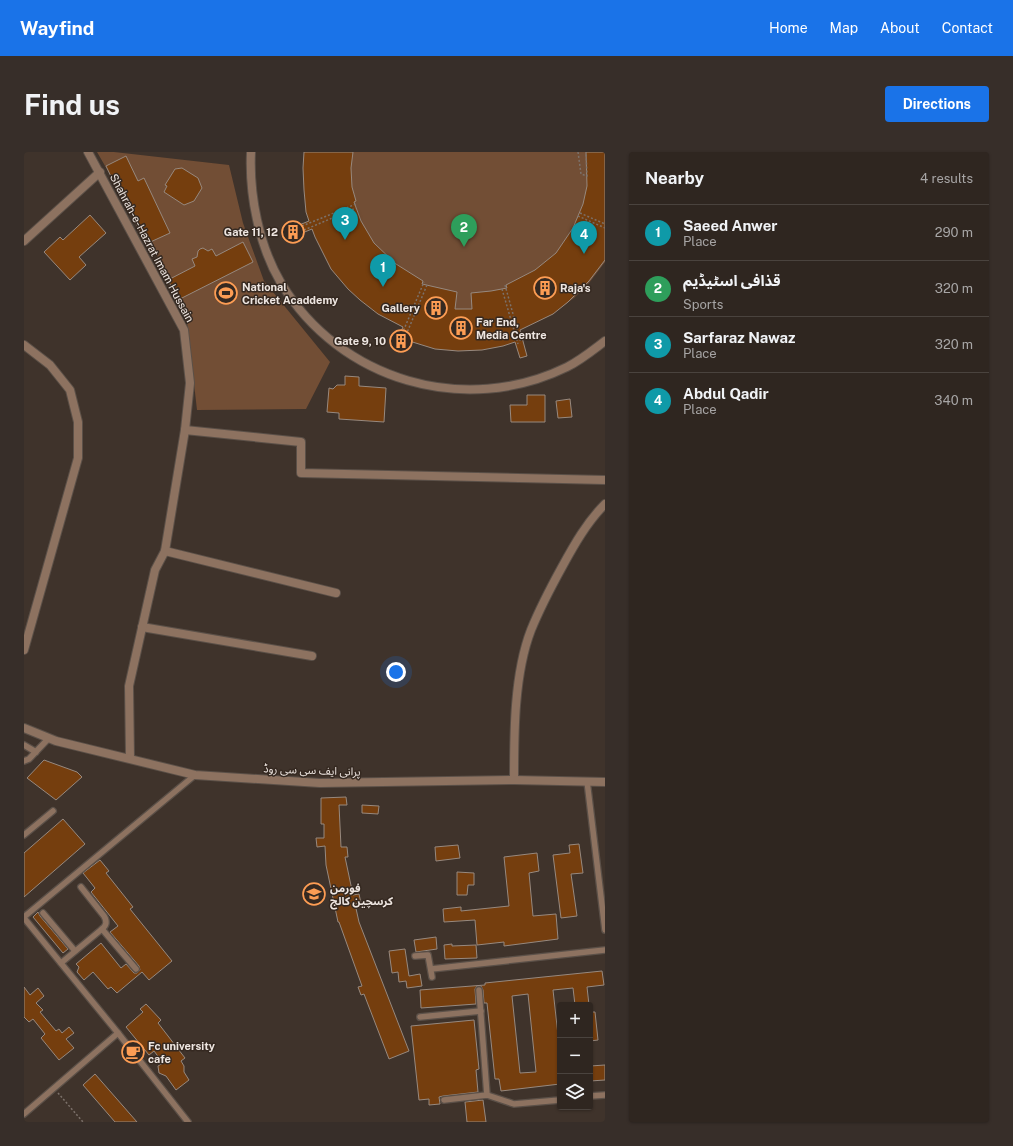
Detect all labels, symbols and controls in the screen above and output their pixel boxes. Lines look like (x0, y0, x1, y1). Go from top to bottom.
text: Wayfind (20, 17, 94, 39)
text: Home (769, 20, 808, 36)
text: Map (830, 20, 858, 36)
text: About (880, 20, 920, 36)
text: Contact (942, 20, 993, 36)
button: Directions (885, 86, 989, 122)
text: Find us (24, 88, 120, 121)
text: Nearby (645, 168, 704, 188)
text: 4 results (920, 171, 973, 186)
street label: Shahrah-e-Hazrat Imam Hussain (108, 172, 196, 324)
pin: 3 (332, 207, 358, 240)
pin: 2 (451, 214, 477, 247)
text: Saeed Anwer (683, 217, 778, 234)
building icon: Gate 11, 12 (280, 219, 306, 245)
pin: 4 (571, 221, 597, 254)
text: 1 (655, 225, 661, 240)
text: 290 m (935, 225, 973, 240)
place label: Gate 11, 12 (224, 226, 278, 238)
text: Place (683, 234, 717, 249)
pin: 1 (370, 254, 396, 287)
text: قذافی اسٹیڈیم (683, 272, 781, 289)
building icon: Raja's (532, 275, 558, 301)
sports icon: National Cricket Acaddemy (213, 280, 239, 306)
place label: National Cricket Acaddemy (242, 281, 339, 306)
text: 2 (654, 281, 662, 296)
text: 320 m (935, 281, 973, 296)
place label: Raja's (560, 282, 591, 294)
building icon: Gallery (423, 295, 449, 321)
text: Sports (683, 297, 723, 312)
place label: Gallery (381, 302, 421, 314)
building icon: Far End, Media Centre (448, 315, 474, 341)
place label: Far End, Media Centre (476, 316, 547, 341)
building icon: Gate 9, 10 (388, 328, 414, 354)
text: Sarfaraz Nawaz (683, 329, 796, 346)
place label: Gate 9, 10 (334, 335, 386, 347)
text: 3 (654, 337, 662, 352)
text: 320 m (935, 337, 973, 352)
text: Place (683, 346, 717, 361)
text: Abdul Qadir (683, 385, 769, 402)
text: 4 (654, 393, 662, 408)
text: 340 m (934, 393, 973, 408)
text: Place (683, 402, 717, 417)
your location (386, 662, 406, 682)
street label: پرانی ایف سی سی روڈ (263, 762, 361, 780)
school or university icon: فورمن کرسچین کالج (301, 881, 327, 907)
place label: فورمن کرسچین کالج (330, 882, 394, 910)
map controls (557, 1002, 593, 1110)
button: + (557, 1002, 593, 1038)
button: − (557, 1038, 593, 1074)
cafe icon: Fc university cafe (120, 1039, 146, 1065)
place label: Fc university cafe (148, 1040, 216, 1065)
button: layers (557, 1074, 593, 1110)

